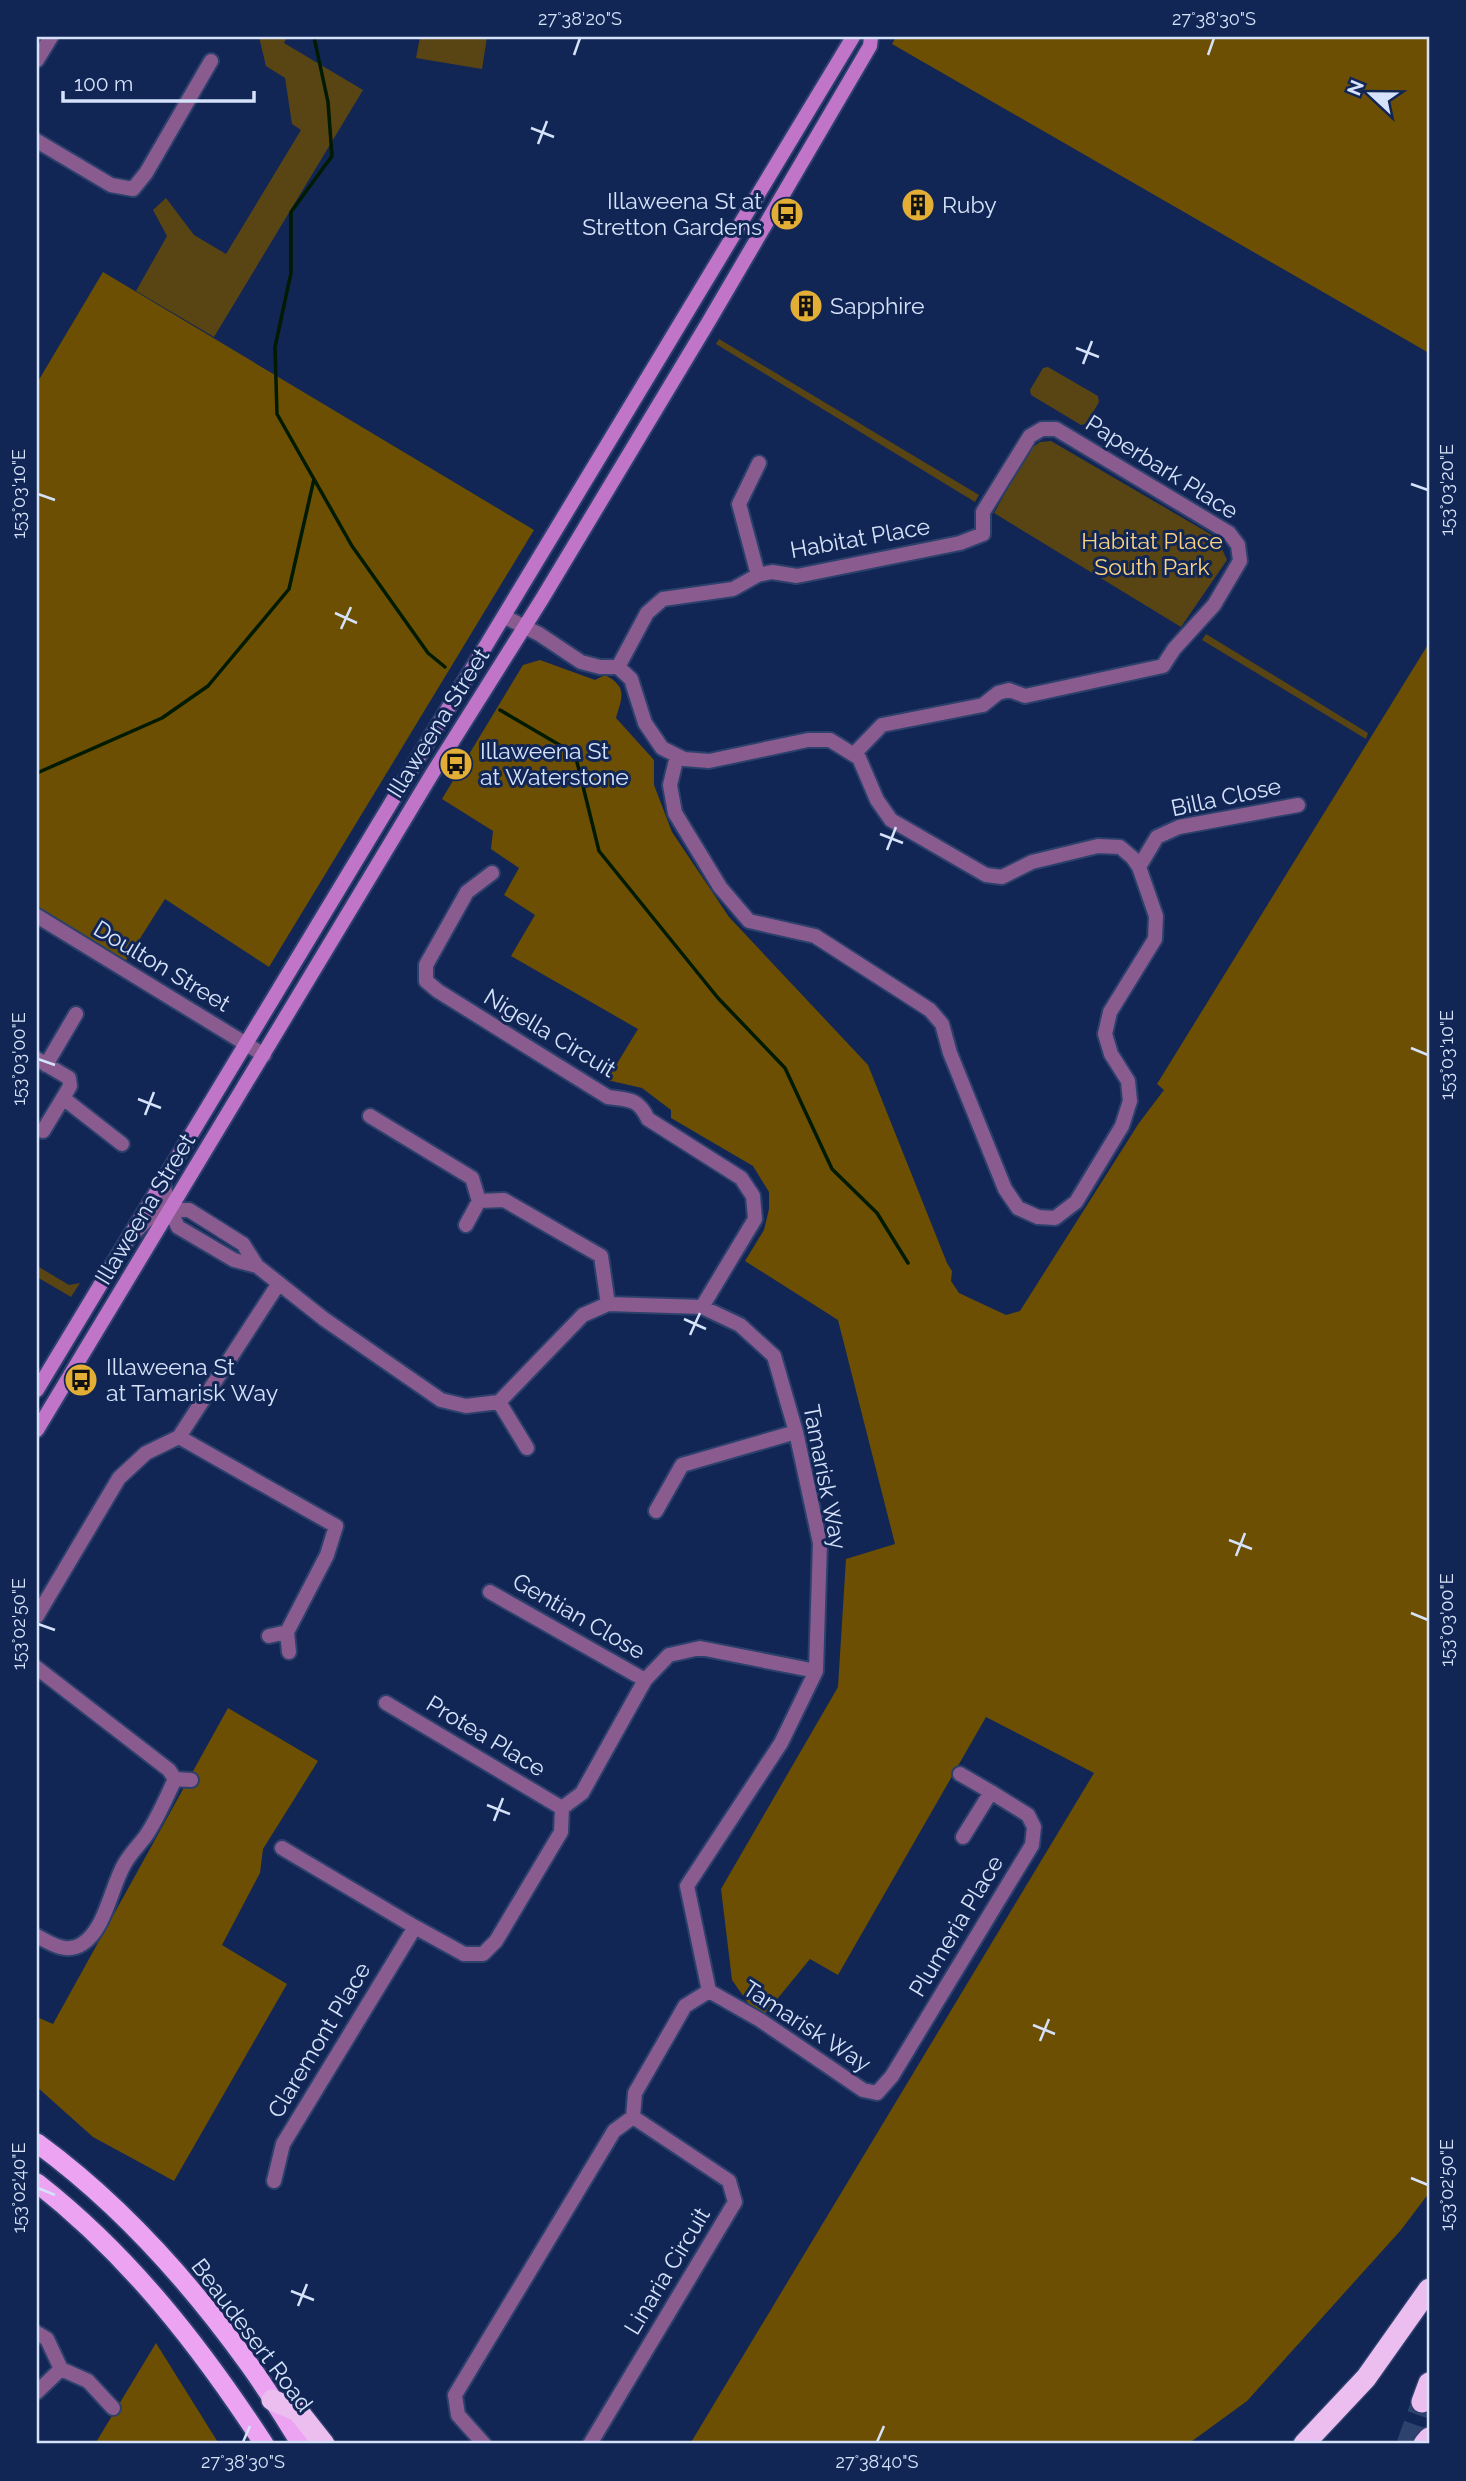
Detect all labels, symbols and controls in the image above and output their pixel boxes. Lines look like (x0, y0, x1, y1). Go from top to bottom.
text: 27°38'20"S (538, 8, 622, 29)
text: 27°38'30"S (1172, 8, 1256, 29)
scale bar (63, 60, 254, 104)
north arrow (1336, 60, 1406, 130)
text: 100 m (74, 71, 133, 96)
text: N (1342, 77, 1368, 98)
building icon: Ruby (899, 186, 937, 224)
place label: Illaweena St at Stretton Gardens (582, 187, 762, 240)
place label: Ruby (942, 191, 997, 218)
bus stop icon: Illaweena St at Stretton Gardens (768, 195, 806, 233)
building icon: Sapphire (787, 287, 825, 325)
place label: Sapphire (830, 292, 925, 319)
street label: Paperbark Place (1081, 409, 1243, 524)
text: 153°03'20"E (1436, 444, 1457, 536)
text: 153°03'10"E (8, 449, 29, 539)
street label: Habitat Place (788, 512, 932, 563)
park label: Habitat Place South Park (1081, 527, 1223, 580)
street label: Illaweena Street (381, 643, 495, 802)
place label: Illaweena St at Waterstone (480, 737, 629, 790)
bus stop icon: Illaweena St at Waterstone (437, 745, 475, 783)
street label: Billa Close (1169, 772, 1283, 821)
street label: Doulton Street (89, 914, 236, 1017)
street label: Nigella Circuit (479, 983, 621, 1083)
text: 153°03'10"E (1436, 1010, 1457, 1100)
text: 153°03'00"E (8, 1012, 29, 1106)
street label: Illaweena Street (89, 1128, 200, 1289)
place label: Illaweena St at Tamarisk Way (106, 1353, 278, 1406)
bus stop icon: Illaweena St at Tamarisk Way (62, 1361, 100, 1399)
street label: Tamarisk Way (798, 1402, 853, 1552)
street label: Gentian Close (508, 1567, 650, 1664)
text: 153°03'00"E (1436, 1573, 1457, 1667)
text: 153°02'50"E (8, 1578, 29, 1670)
street label: Protea Place (422, 1689, 551, 1782)
street label: Plumeria Place (903, 1850, 1008, 2001)
street label: Claremont Place (262, 1957, 376, 2122)
street label: Tamarisk Way (738, 1974, 876, 2077)
text: 153°02'50"E (1436, 2139, 1457, 2231)
text: 153°02'40"E (8, 2143, 29, 2233)
street label: Linaria Circuit (618, 2202, 715, 2339)
street label: Beaudesert Road (186, 2253, 319, 2416)
text: 27°38'30"S (201, 2451, 285, 2472)
text: 27°38'40"S (836, 2451, 919, 2472)

